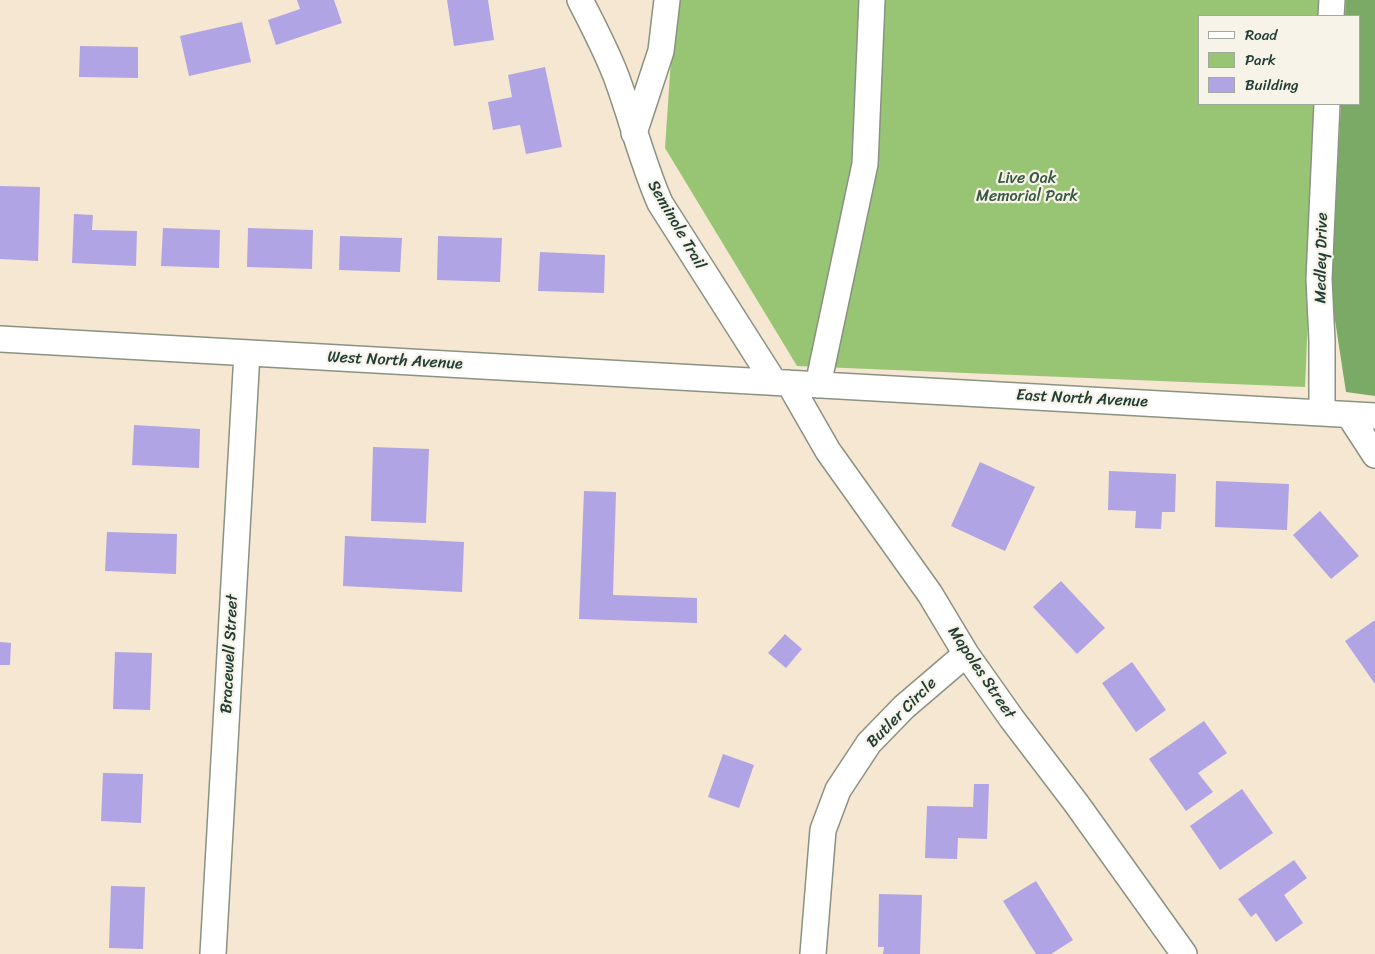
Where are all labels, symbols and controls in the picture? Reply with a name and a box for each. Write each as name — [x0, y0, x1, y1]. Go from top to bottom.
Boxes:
legend — [1198, 15, 1360, 105]
text: Road — [1245, 22, 1277, 48]
text: Park — [1245, 47, 1276, 73]
text: Building — [1245, 72, 1299, 98]
park label: Live Oak Memorial Park — [976, 169, 1078, 207]
street label: Seminole Trail — [643, 177, 709, 273]
street label: Medley Drive — [1312, 212, 1332, 304]
street label: West North Avenue — [327, 348, 463, 374]
street label: East North Avenue — [1016, 386, 1148, 412]
street label: Bracewell Street — [217, 594, 243, 714]
street label: Mapoles Street — [943, 623, 1019, 723]
street label: Butler Circle — [863, 674, 941, 752]

